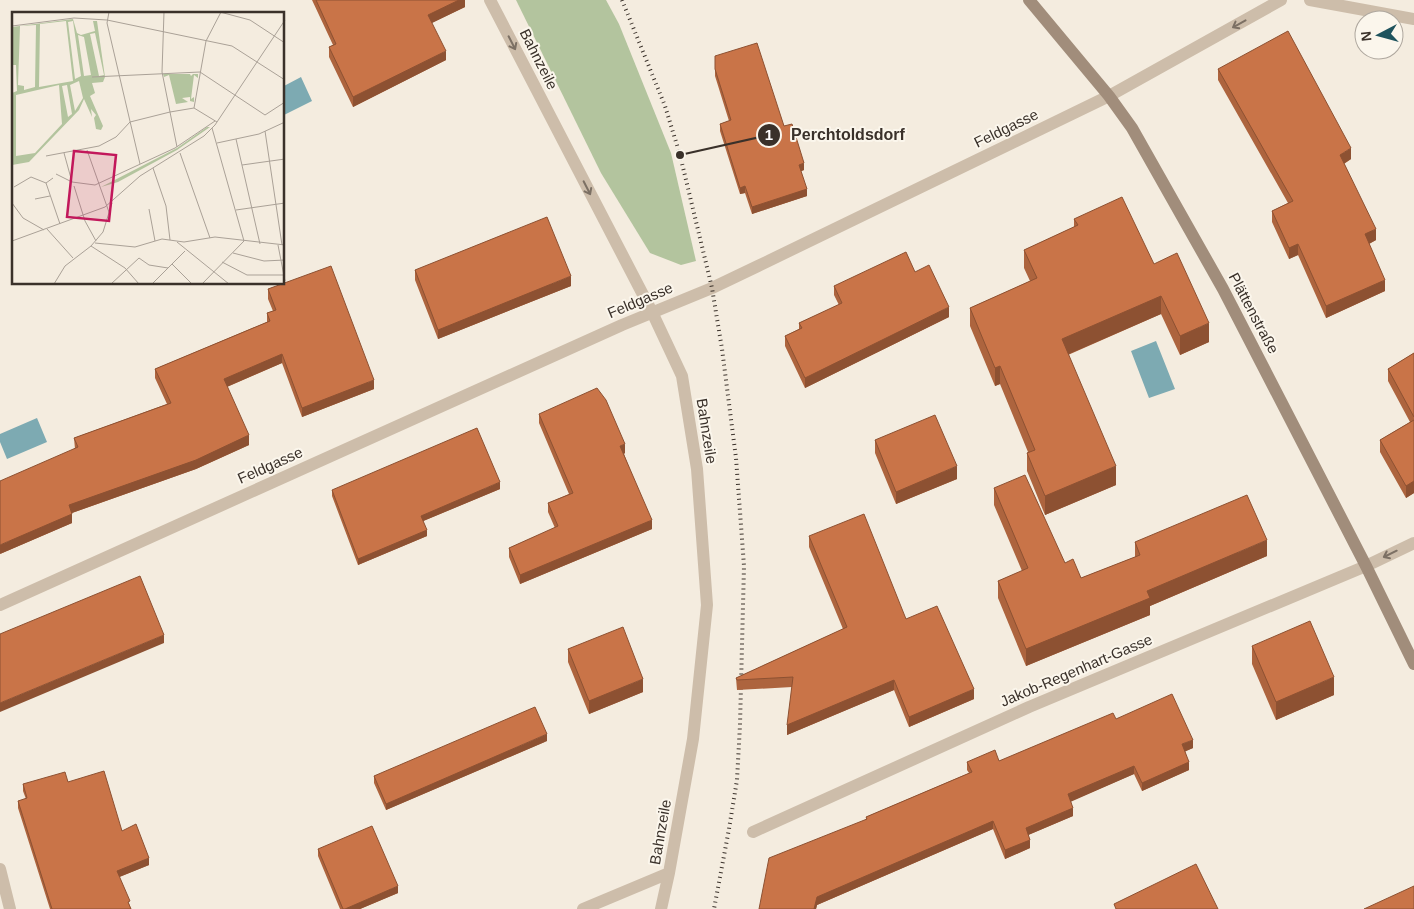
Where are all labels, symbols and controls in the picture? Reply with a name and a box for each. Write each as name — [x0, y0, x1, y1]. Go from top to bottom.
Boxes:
north arrow — [1354, 10, 1404, 60]
inset map — [12, 12, 285, 285]
one-way arrow — [1231, 19, 1246, 29]
street label: Bahnzeile — [516, 26, 562, 92]
text: N — [1358, 30, 1375, 42]
one-way arrow — [507, 36, 517, 51]
street label: Feldgasse — [971, 105, 1041, 151]
callout: Perchtoldsdorf — [757, 119, 915, 150]
text: 1 — [765, 126, 773, 143]
text: Perchtoldsdorf — [791, 126, 906, 143]
one-way arrow — [582, 180, 592, 195]
street label: Plättenstraße — [1226, 270, 1282, 356]
street label: Feldgasse — [605, 279, 675, 321]
street label: Bahnzeile — [693, 397, 721, 465]
street label: Feldgasse — [235, 443, 305, 487]
one-way arrow — [1383, 550, 1398, 560]
street label: Jakob-Regenhart-Gasse — [997, 630, 1155, 710]
street label: Bahnzeile — [646, 798, 674, 866]

